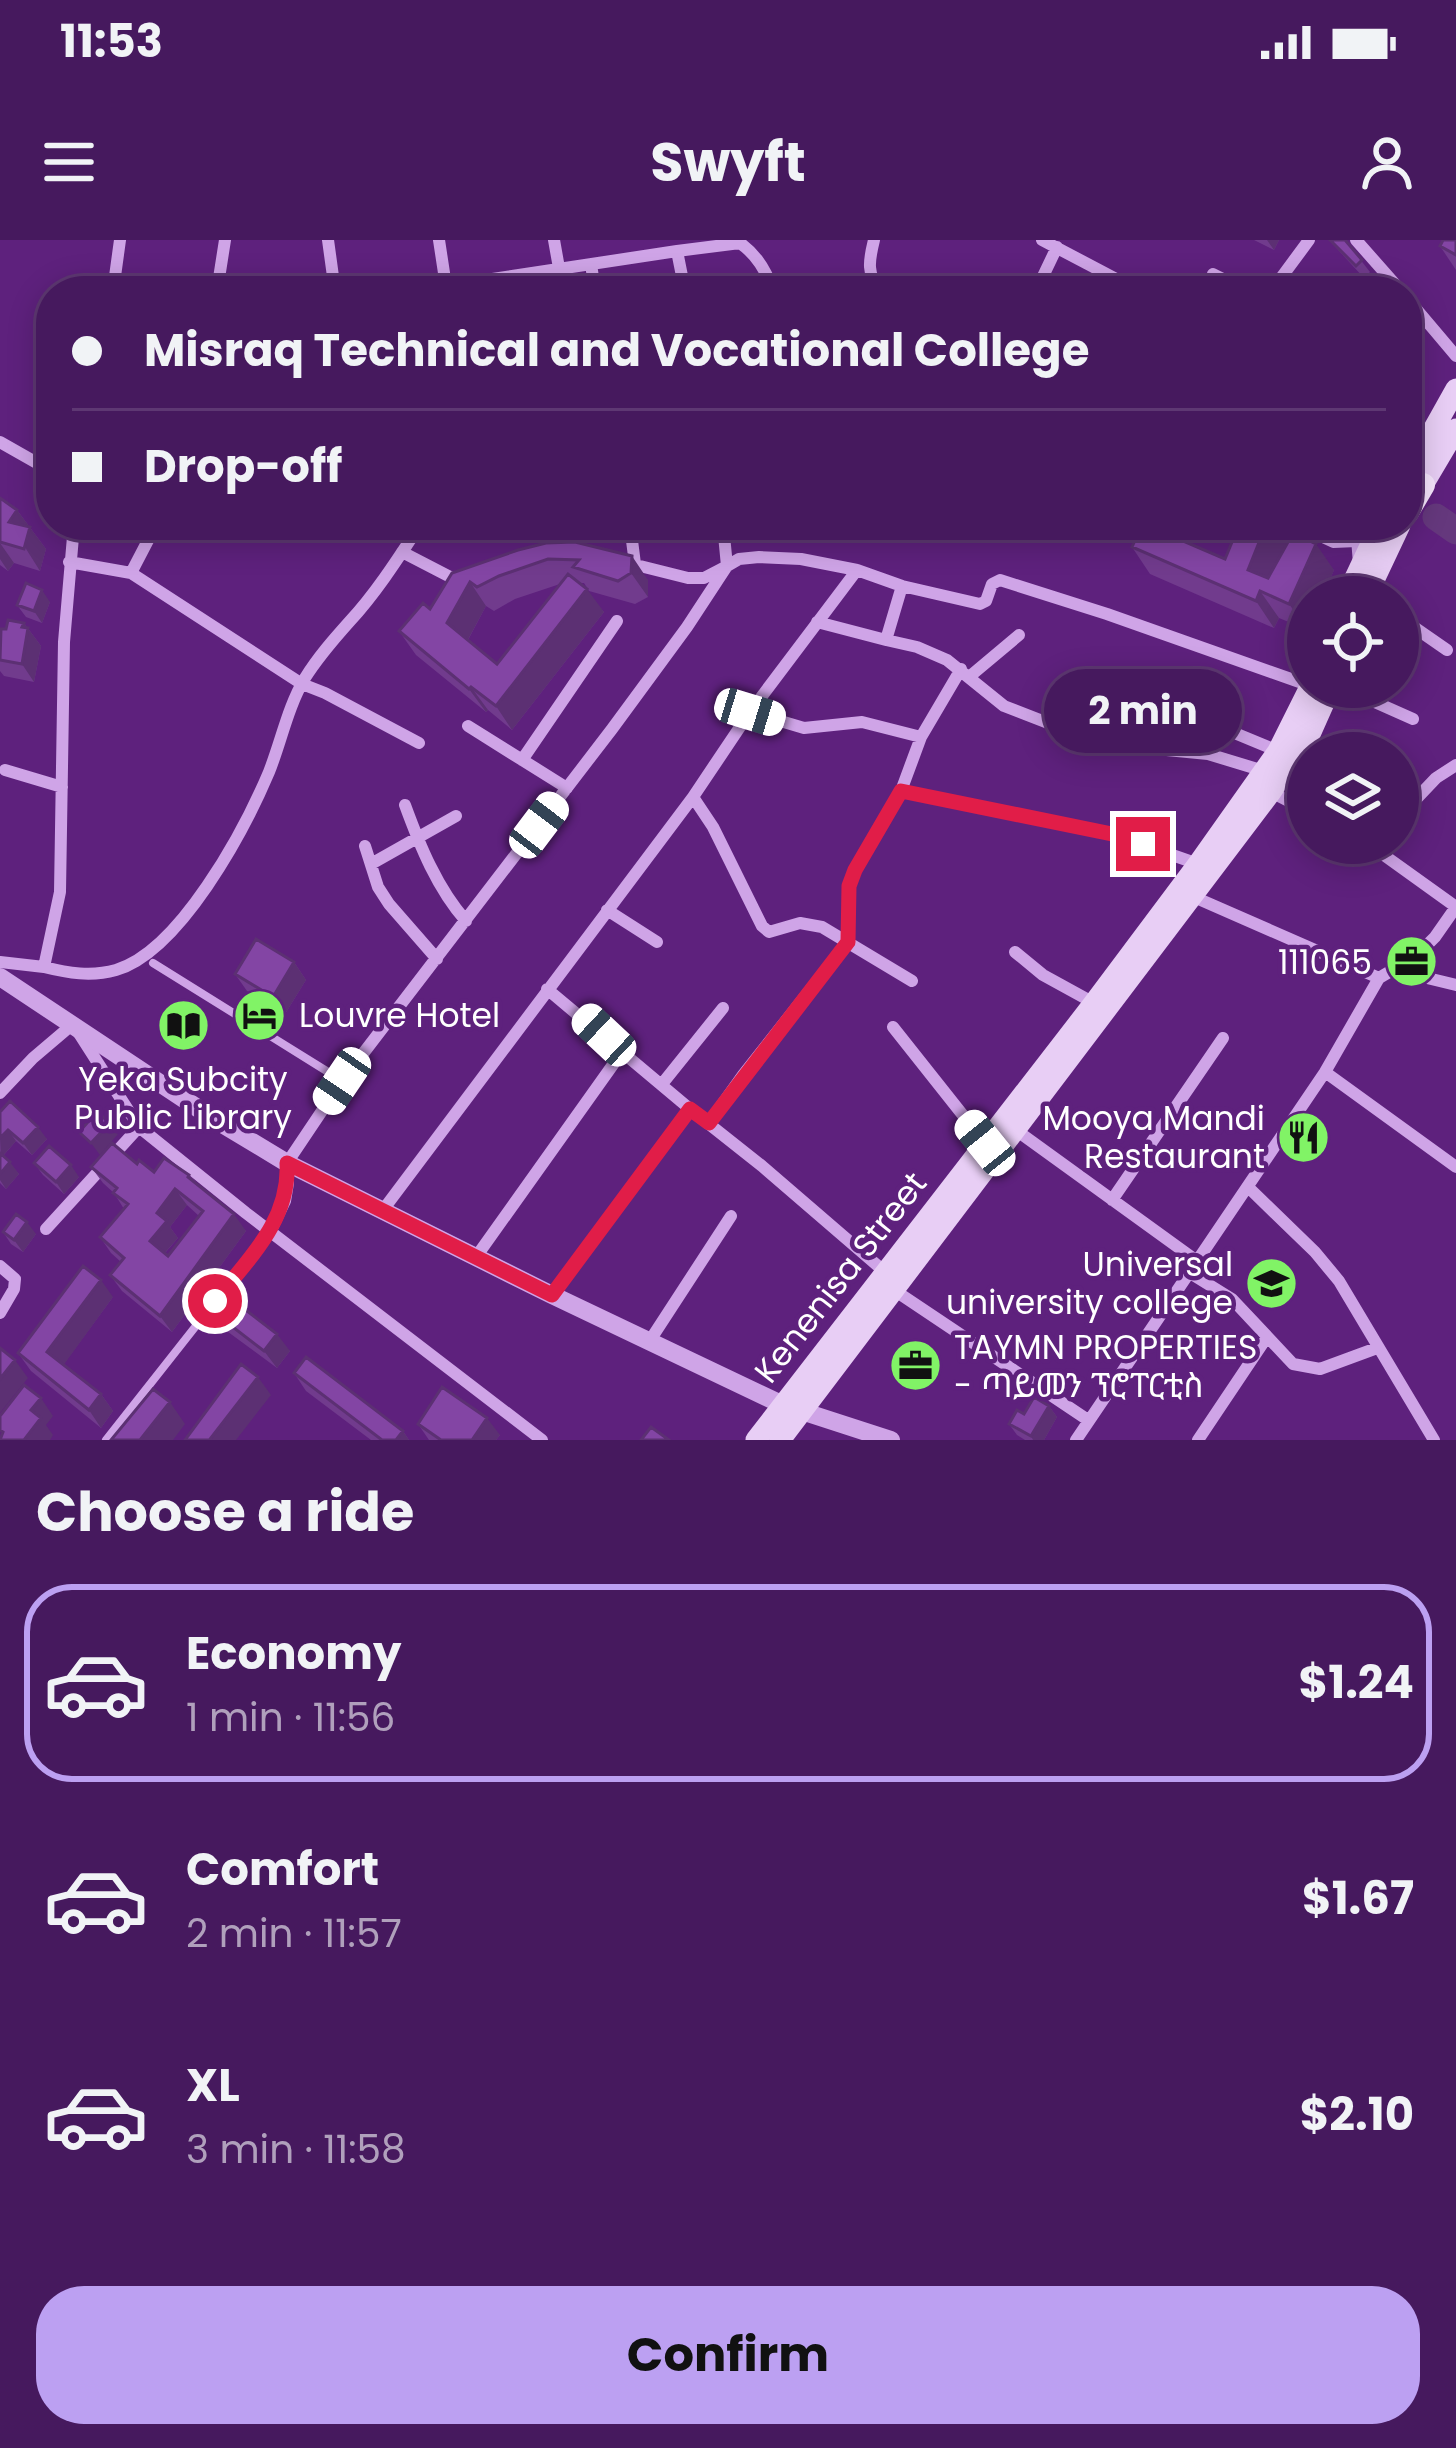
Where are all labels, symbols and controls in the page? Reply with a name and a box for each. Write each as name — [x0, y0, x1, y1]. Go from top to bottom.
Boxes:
text: 11:53 — [60, 10, 163, 73]
text: Swyft — [650, 124, 806, 200]
icon: menu — [36, 129, 102, 195]
icon: person — [1354, 129, 1420, 195]
text: Misraq Technical and Vocational College — [144, 319, 1089, 382]
text: Drop-off — [144, 435, 342, 498]
map controls — [1287, 576, 1419, 864]
button: locate — [1287, 576, 1419, 708]
callout: 2 min — [1044, 670, 1242, 754]
text: 2 min — [1088, 683, 1198, 738]
car — [710, 684, 790, 740]
button: layers — [1287, 732, 1419, 864]
car — [503, 785, 575, 865]
route end — [1116, 817, 1170, 871]
office icon: 111065 — [1383, 934, 1439, 990]
place label: 111065 — [1278, 939, 1372, 986]
hotel icon: Louvre Hotel — [232, 987, 288, 1043]
place label: Louvre Hotel — [299, 992, 500, 1039]
library icon: Yeka Subcity Public Library — [155, 997, 211, 1053]
car — [565, 997, 643, 1073]
car — [307, 1041, 377, 1121]
place label: Yeka Subcity Public Library — [74, 1056, 292, 1141]
place label: Mooya Mandi Restaurant — [1042, 1095, 1265, 1180]
car — [948, 1104, 1022, 1182]
restaurant icon: Mooya Mandi Restaurant — [1276, 1109, 1332, 1165]
street label: Kenenisa Street — [743, 1162, 938, 1393]
place label: Universal university college — [946, 1241, 1233, 1326]
school or university icon: Universal university college — [1244, 1255, 1300, 1311]
route start — [188, 1274, 242, 1328]
place label: TAYMN PROPERTIES - ጣይመን ፕሮፐርቲስ — [954, 1324, 1257, 1409]
office icon: TAYMN PROPERTIES - ጣይመን ፕሮፐርቲስ — [887, 1338, 943, 1394]
text: Choose a ride — [36, 1474, 414, 1550]
text: Economy — [186, 1622, 401, 1685]
icon: car — [42, 1629, 150, 1737]
text: $1.24 — [1299, 1651, 1414, 1714]
text: 1 min · 11:56 — [186, 1690, 395, 1745]
text: Comfort — [186, 1838, 379, 1901]
icon: car — [42, 1845, 150, 1953]
text: $1.67 — [1302, 1867, 1414, 1930]
text: 2 min · 11:57 — [186, 1906, 402, 1961]
text: XL — [186, 2054, 240, 2117]
icon: car — [42, 2061, 150, 2169]
text: $2.10 — [1300, 2083, 1414, 2146]
text: 3 min · 11:58 — [186, 2122, 406, 2177]
button: Confirm — [36, 2286, 1420, 2424]

